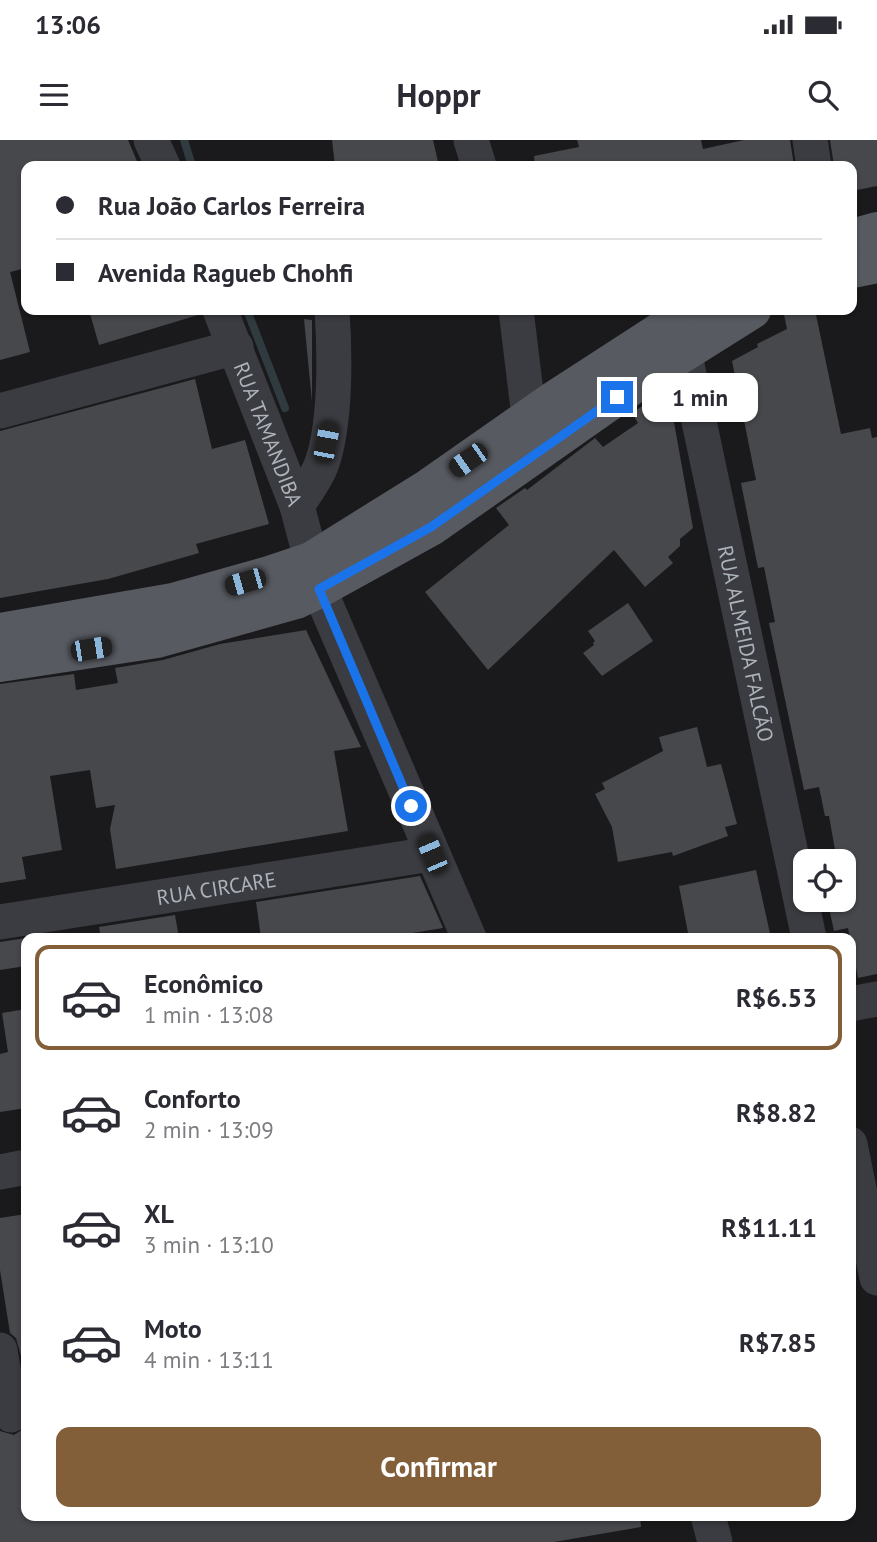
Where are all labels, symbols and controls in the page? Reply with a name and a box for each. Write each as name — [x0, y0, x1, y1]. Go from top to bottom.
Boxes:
text: 13:06 — [35, 8, 101, 41]
text: Hoppr — [397, 74, 480, 116]
icon: menu — [35, 76, 73, 114]
icon: search — [804, 76, 842, 114]
text: Rua João Carlos Ferreira — [98, 189, 365, 222]
text: Avenida Ragueb Chohfi — [98, 256, 353, 289]
street label: RUA TAMANDIBA — [228, 358, 309, 510]
callout: 1 min — [642, 372, 757, 422]
route end — [601, 381, 633, 413]
text: 1 min — [672, 383, 728, 412]
car — [312, 419, 341, 465]
car — [445, 439, 492, 481]
street label: RUA ALMEIDA FALCÃO — [712, 543, 780, 744]
car — [222, 566, 269, 598]
car — [69, 635, 114, 663]
route start — [395, 790, 427, 822]
car — [415, 831, 450, 877]
map controls — [793, 849, 856, 912]
button: locate — [793, 849, 856, 912]
street label: RUA CIRCARE — [155, 865, 278, 911]
icon: car — [60, 966, 123, 1029]
text: Econômico — [144, 967, 263, 1000]
text: R$6.53 — [736, 981, 817, 1014]
text: 1 min · 13:08 — [144, 1000, 274, 1029]
icon: car — [60, 1081, 123, 1144]
text: Conforto — [144, 1082, 241, 1115]
text: R$8.82 — [736, 1096, 817, 1129]
text: 2 min · 13:09 — [144, 1115, 274, 1144]
icon: car — [60, 1196, 123, 1259]
text: XL — [144, 1197, 174, 1230]
text: R$11.11 — [721, 1211, 817, 1244]
text: 3 min · 13:10 — [144, 1230, 274, 1259]
icon: car — [60, 1311, 123, 1374]
text: Moto — [144, 1312, 202, 1345]
text: R$7.85 — [739, 1326, 817, 1359]
text: 4 min · 13:11 — [144, 1345, 274, 1374]
button: Confirmar — [56, 1427, 821, 1507]

